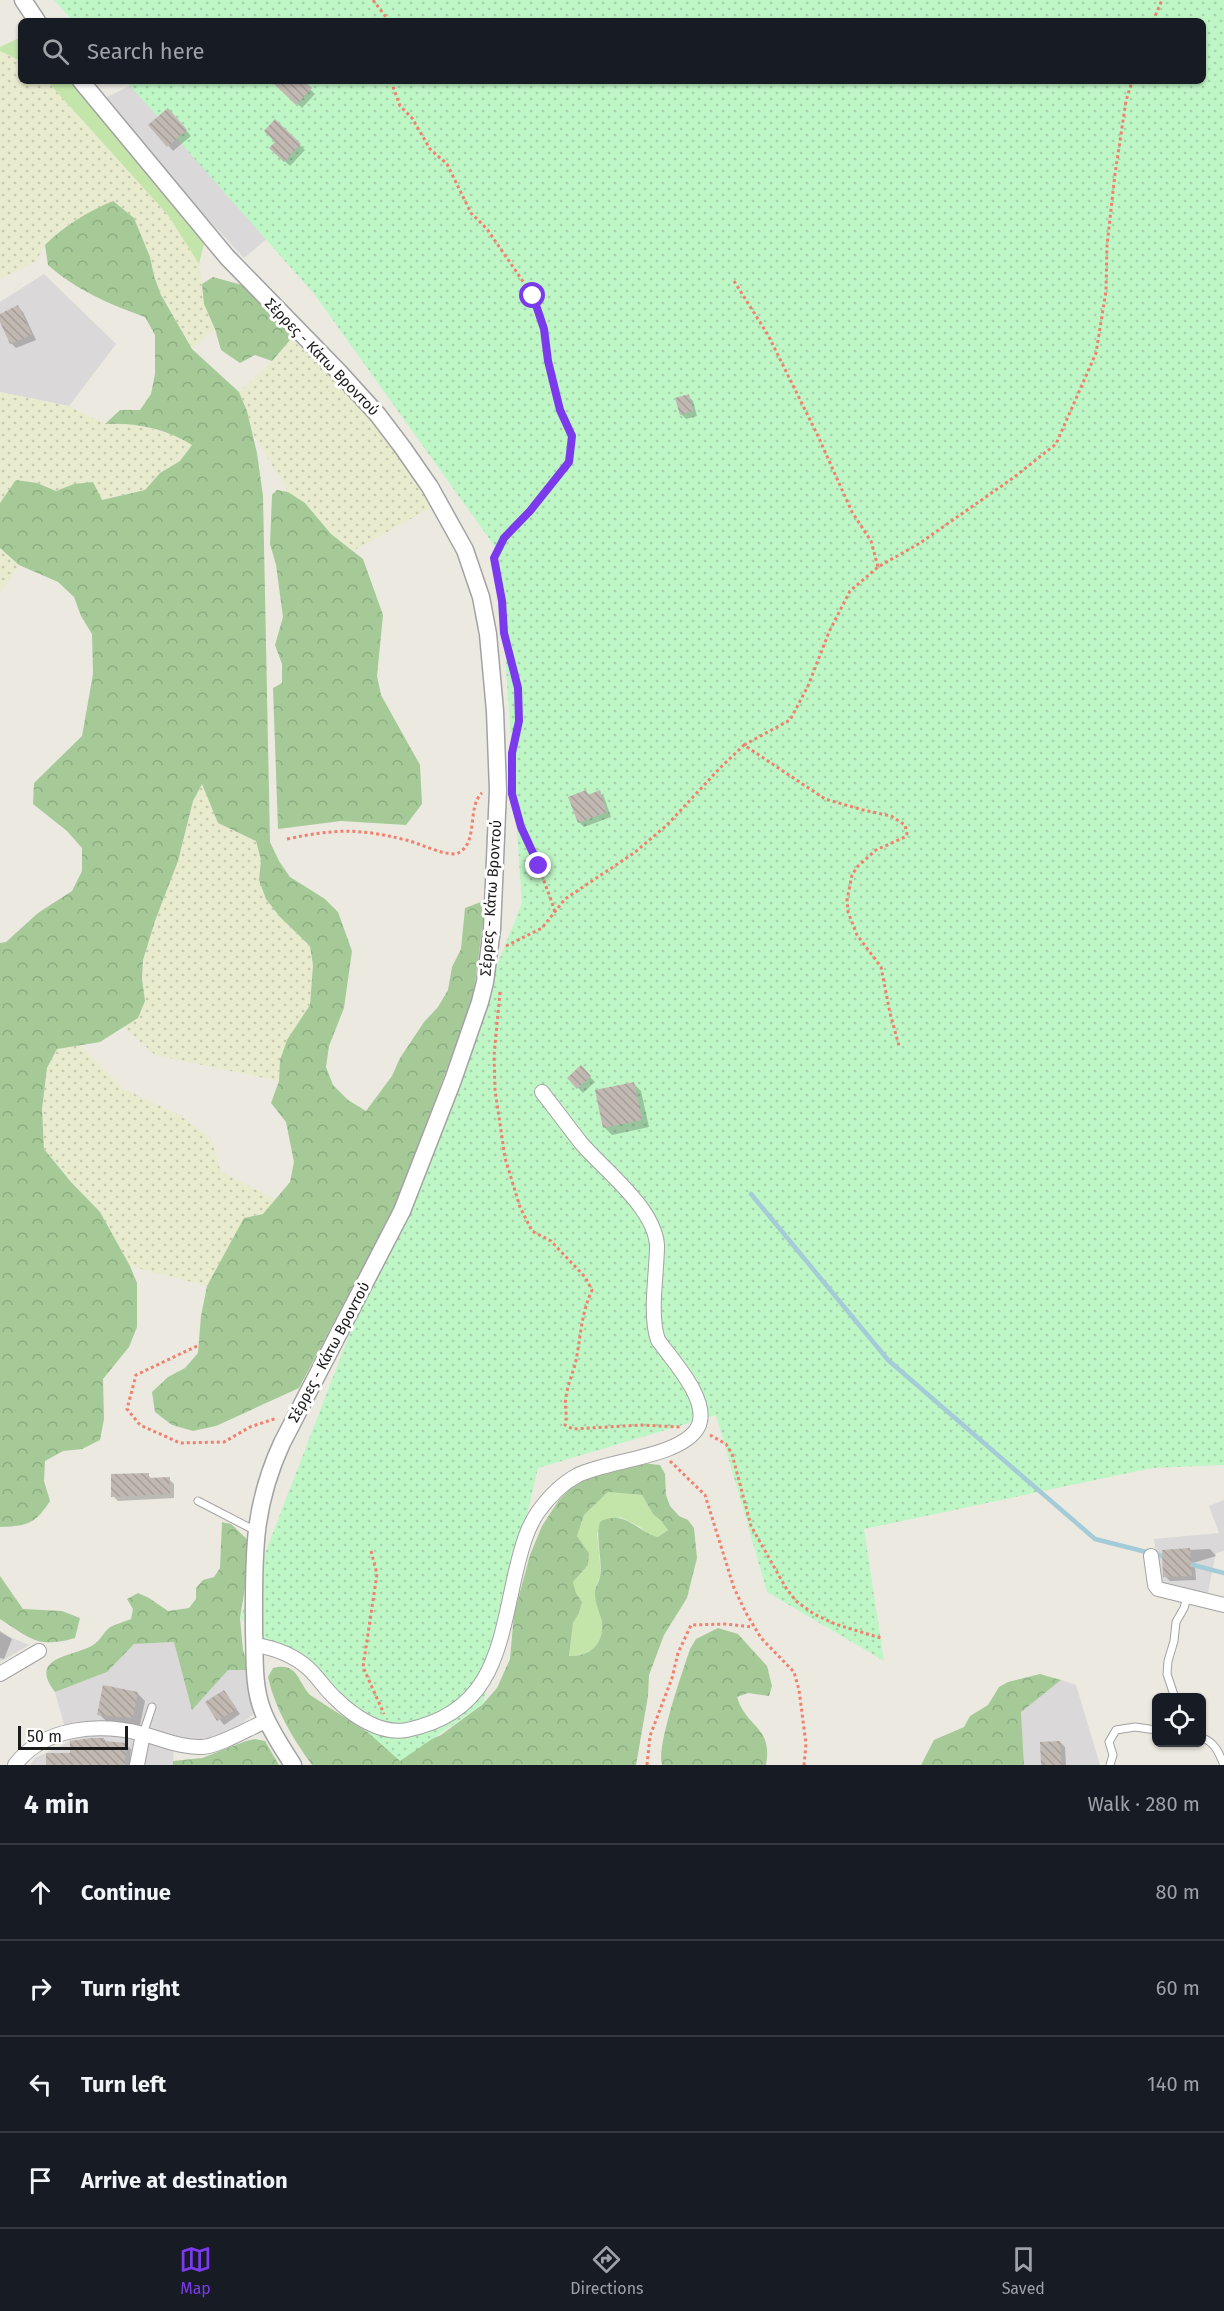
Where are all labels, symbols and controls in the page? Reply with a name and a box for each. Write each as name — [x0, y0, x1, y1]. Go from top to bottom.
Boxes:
search box — [18, 18, 1206, 84]
icon: search — [39, 35, 72, 68]
text: Search here — [87, 38, 205, 65]
route start — [519, 282, 545, 308]
street label: Σέρρες - Κάτω Βροντού — [261, 294, 383, 420]
street label: Σέρρες - Κάτω Βροντού — [477, 819, 505, 977]
route end — [525, 852, 551, 878]
street label: Σέρρες - Κάτω Βροντού — [284, 1279, 374, 1425]
map controls — [1152, 1693, 1206, 1747]
button: locate — [1152, 1693, 1206, 1747]
scale bar — [18, 1723, 128, 1750]
text: 50 m — [27, 1727, 62, 1746]
text: 4 min — [24, 1789, 89, 1820]
text: Walk · 280 m — [1087, 1792, 1200, 1816]
icon: ahead — [24, 1876, 57, 1909]
text: Continue — [81, 1879, 171, 1906]
text: 80 m — [1155, 1880, 1200, 1904]
icon: right — [24, 1972, 57, 2005]
text: Turn right — [81, 1975, 180, 2002]
text: 60 m — [1156, 1976, 1200, 2000]
icon: left — [24, 2068, 57, 2101]
text: Turn left — [81, 2071, 166, 2098]
text: 140 m — [1147, 2072, 1200, 2096]
icon: arrive — [24, 2164, 57, 2197]
text: Arrive at destination — [81, 2167, 288, 2194]
tab: Map — [179, 2243, 212, 2298]
tab: Directions — [570, 2243, 644, 2298]
tab: Saved — [1002, 2243, 1045, 2298]

